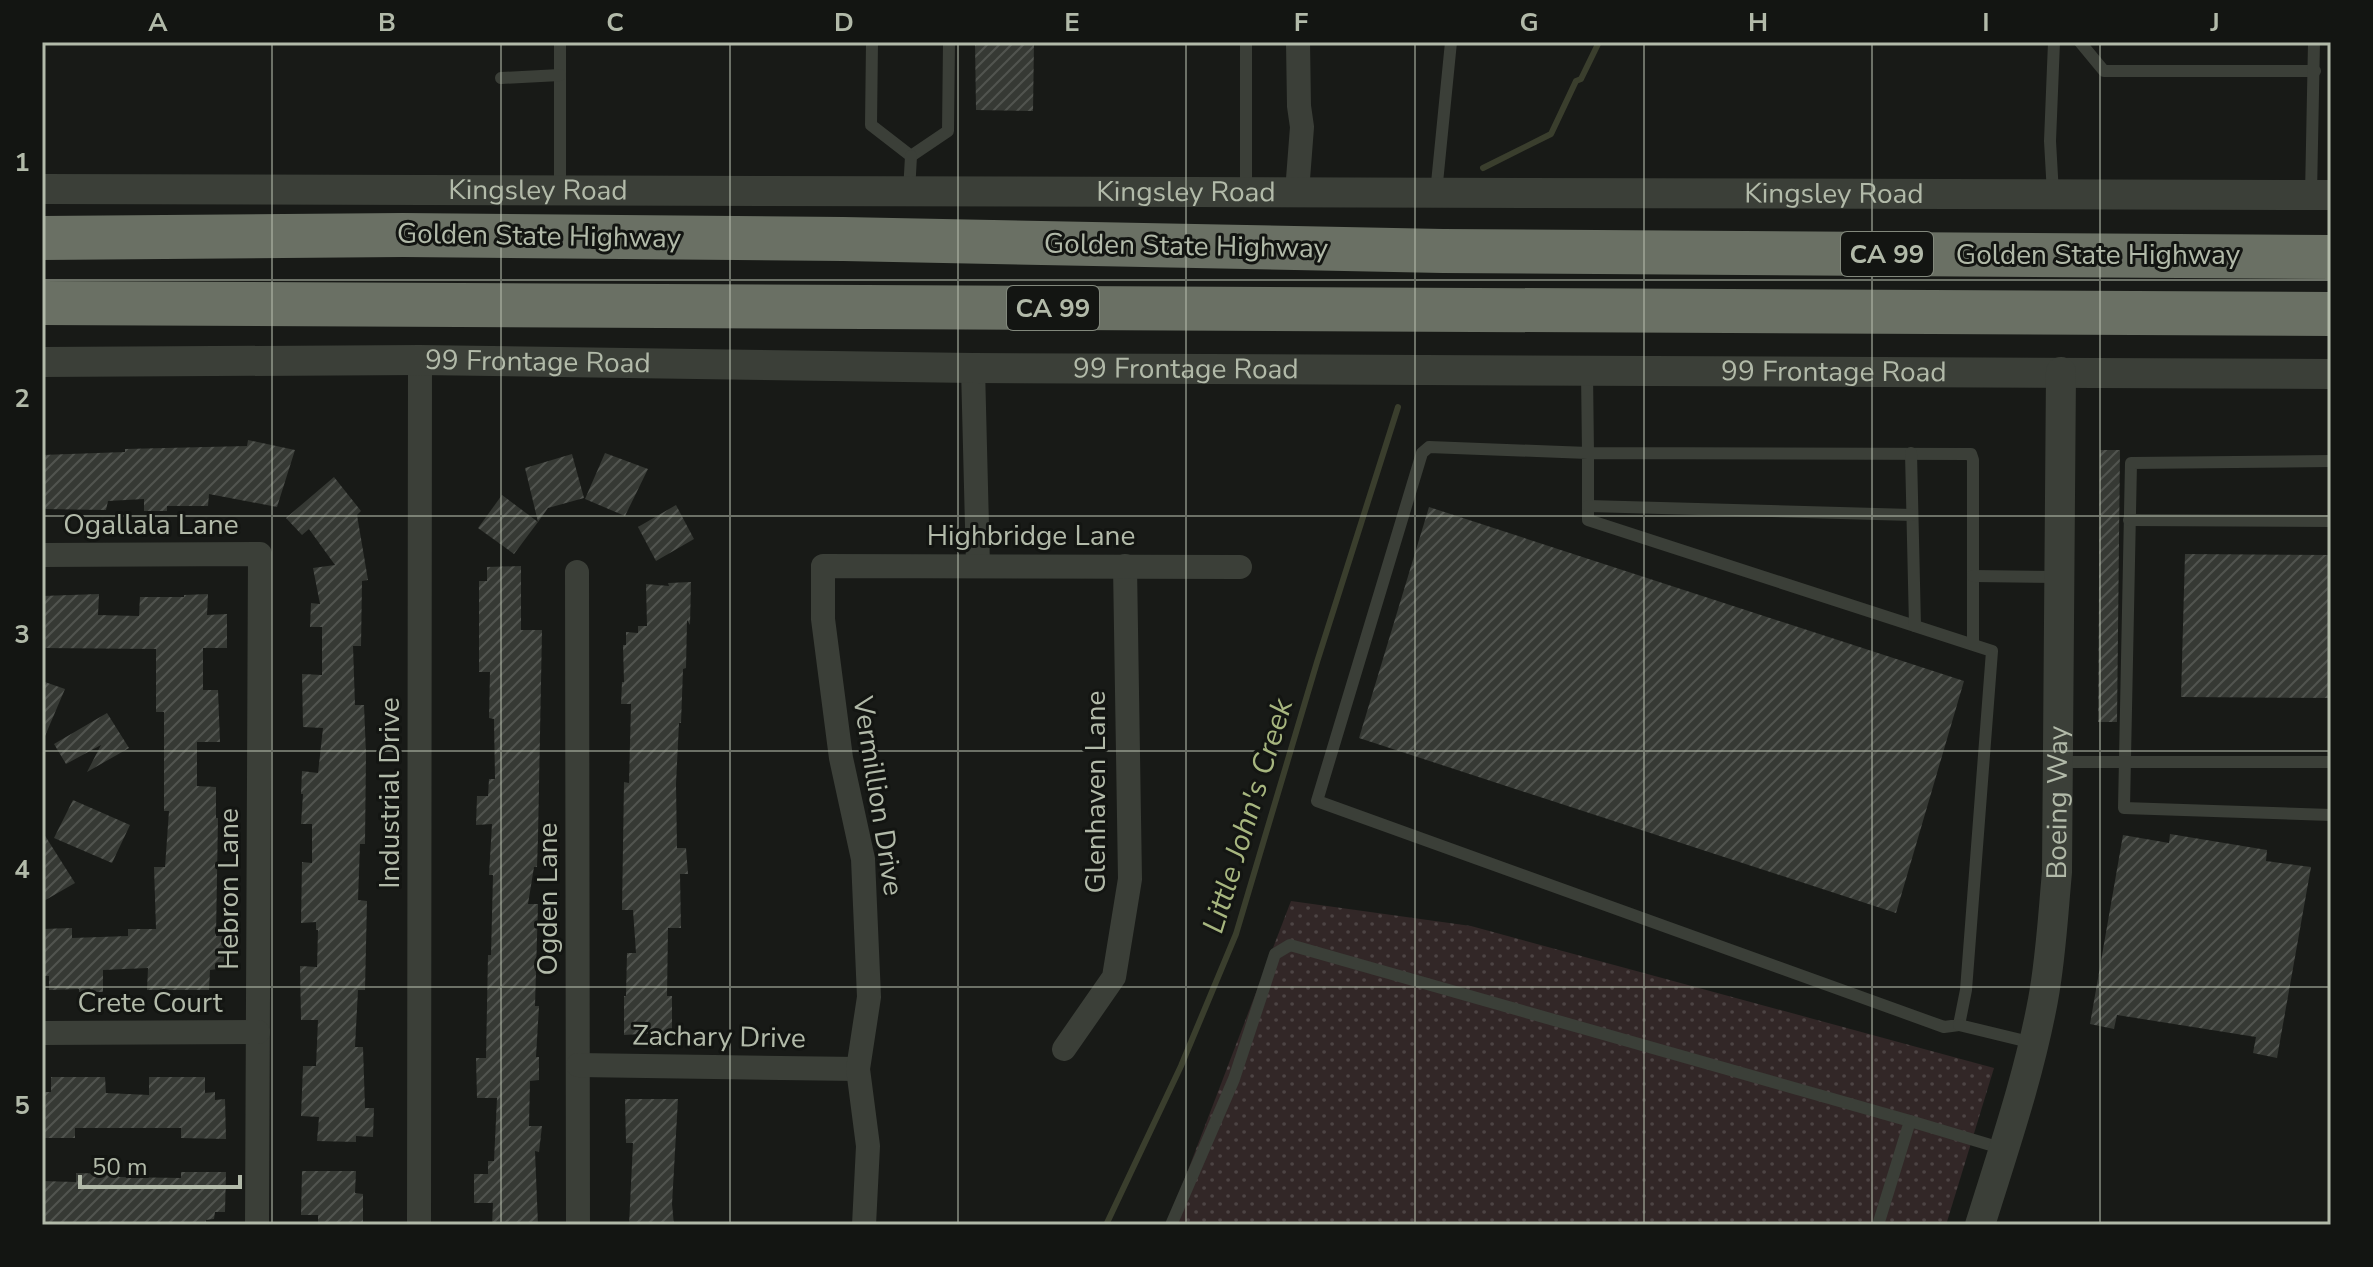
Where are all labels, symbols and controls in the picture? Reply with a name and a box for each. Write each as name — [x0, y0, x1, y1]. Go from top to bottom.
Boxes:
text: A — [148, 5, 168, 40]
text: B — [378, 5, 396, 40]
text: C — [606, 5, 624, 40]
text: D — [834, 5, 854, 40]
text: E — [1064, 5, 1080, 40]
text: F — [1294, 5, 1308, 40]
text: G — [1519, 5, 1539, 40]
text: H — [1748, 5, 1768, 40]
text: I — [1982, 5, 1990, 40]
text: J — [2209, 5, 2220, 40]
text: 1 — [14, 145, 30, 180]
street label: Kingsley Road — [448, 171, 628, 210]
street label: Kingsley Road — [1096, 173, 1276, 211]
street label: Kingsley Road — [1744, 174, 1924, 213]
street label: Golden State Highway — [397, 215, 682, 257]
street label: Golden State Highway — [1044, 225, 1329, 267]
road number: CA 99 — [1841, 232, 1933, 276]
street label: Golden State Highway — [1956, 236, 2241, 274]
road number: CA 99 — [1007, 286, 1099, 330]
street label: 99 Frontage Road — [425, 341, 651, 382]
street label: 99 Frontage Road — [1073, 349, 1299, 388]
street label: 99 Frontage Road — [1721, 352, 1947, 391]
text: 2 — [14, 381, 30, 416]
street label: Ogallala Lane — [63, 506, 239, 544]
street label: Highbridge Lane — [927, 517, 1135, 555]
text: 3 — [14, 617, 30, 652]
street label: Glenhaven Lane — [1077, 691, 1115, 893]
street label: Vermillion Drive — [843, 693, 913, 898]
water label: Little John's Creek — [1193, 693, 1303, 938]
street label: Industrial Drive — [371, 697, 409, 889]
street label: Boeing Way — [2038, 725, 2077, 880]
street label: Hebron Lane — [210, 808, 248, 970]
street label: Ogden Lane — [529, 822, 567, 976]
text: 4 — [14, 852, 30, 887]
street label: Crete Court — [77, 984, 223, 1022]
street label: Zachary Drive — [632, 1016, 806, 1058]
text: 5 — [14, 1088, 30, 1123]
scale bar — [80, 1139, 240, 1189]
text: 50 m — [92, 1151, 148, 1183]

